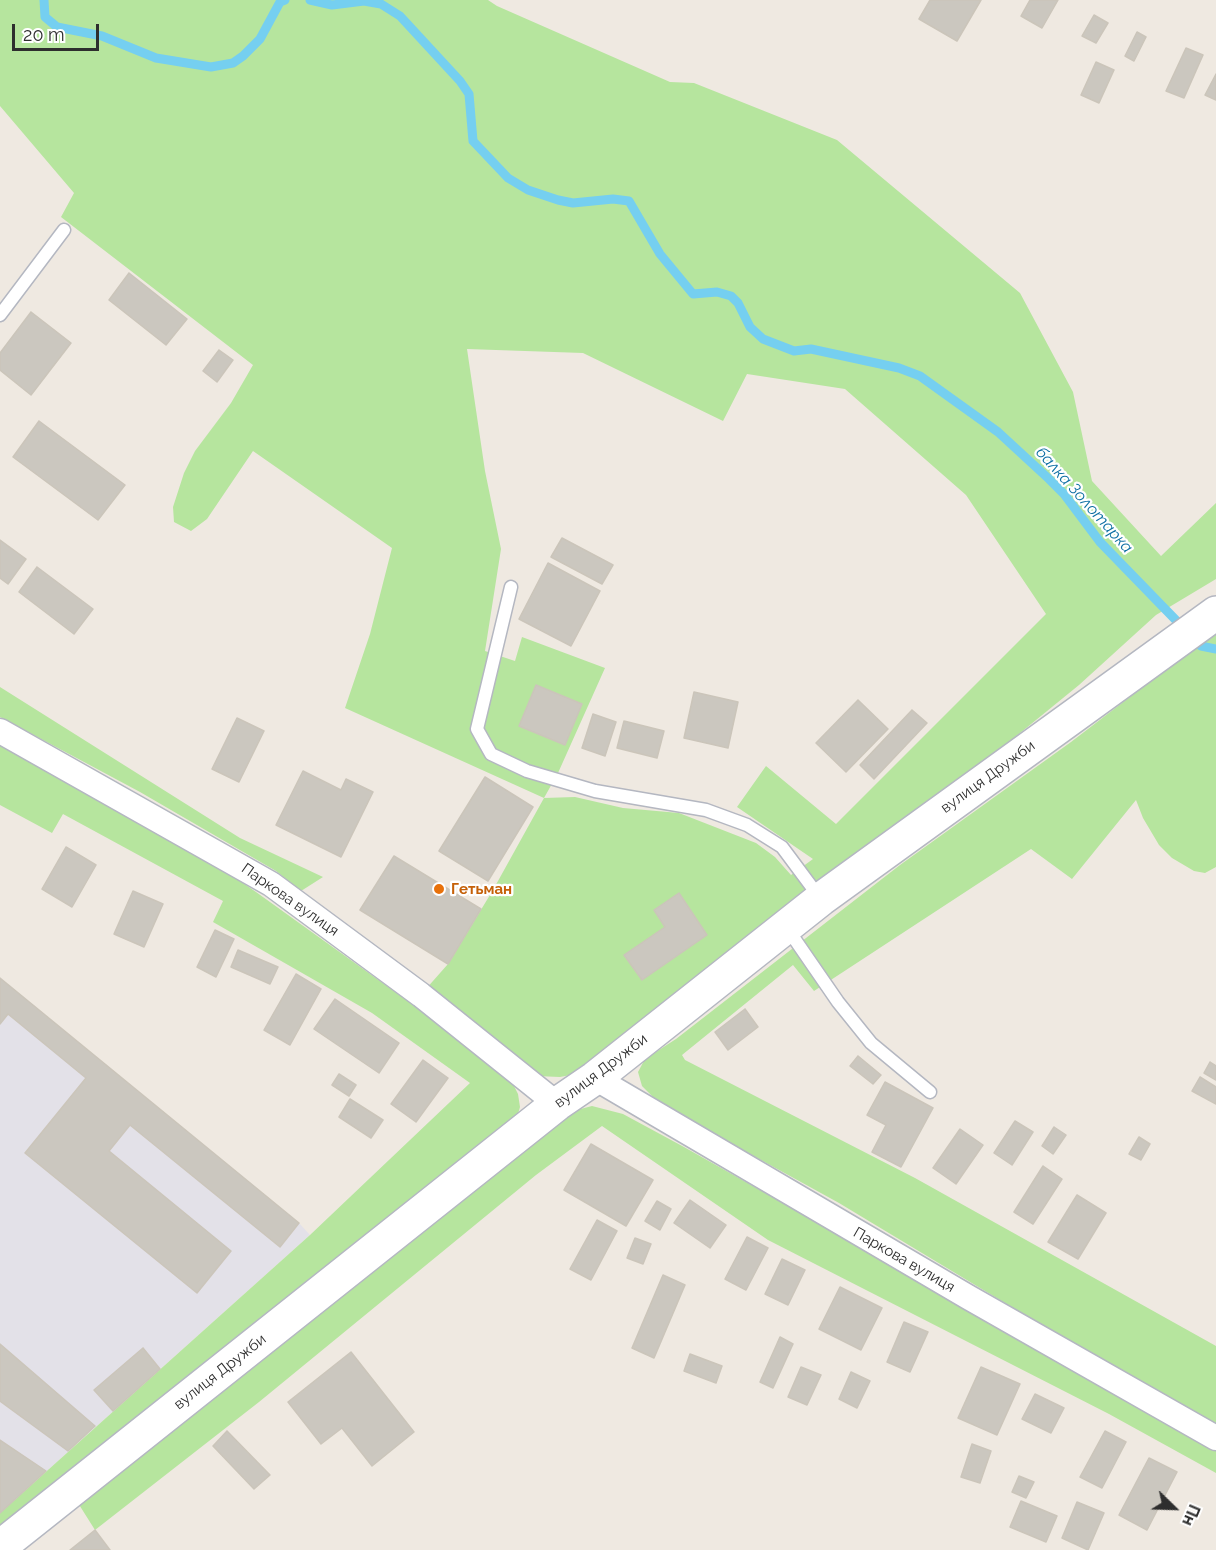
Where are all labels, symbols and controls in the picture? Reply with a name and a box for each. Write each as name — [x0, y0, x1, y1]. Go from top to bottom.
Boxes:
scale bar — [15, 12, 102, 50]
text: 20 m — [23, 24, 65, 45]
water label: балка Золотарка — [1031, 443, 1137, 557]
street label: вулиця Дружби — [937, 737, 1039, 817]
street label: Паркова вулиця — [238, 860, 342, 940]
place label: Гетьман — [451, 880, 512, 898]
marker: Гетьман — [432, 882, 446, 896]
street label: вулиця Дружби — [551, 1030, 651, 1112]
street label: Паркова вулиця — [850, 1224, 958, 1296]
street label: вулиця Дружби — [170, 1330, 270, 1414]
north arrow — [1144, 1478, 1204, 1538]
text: Пн — [1178, 1502, 1204, 1529]

